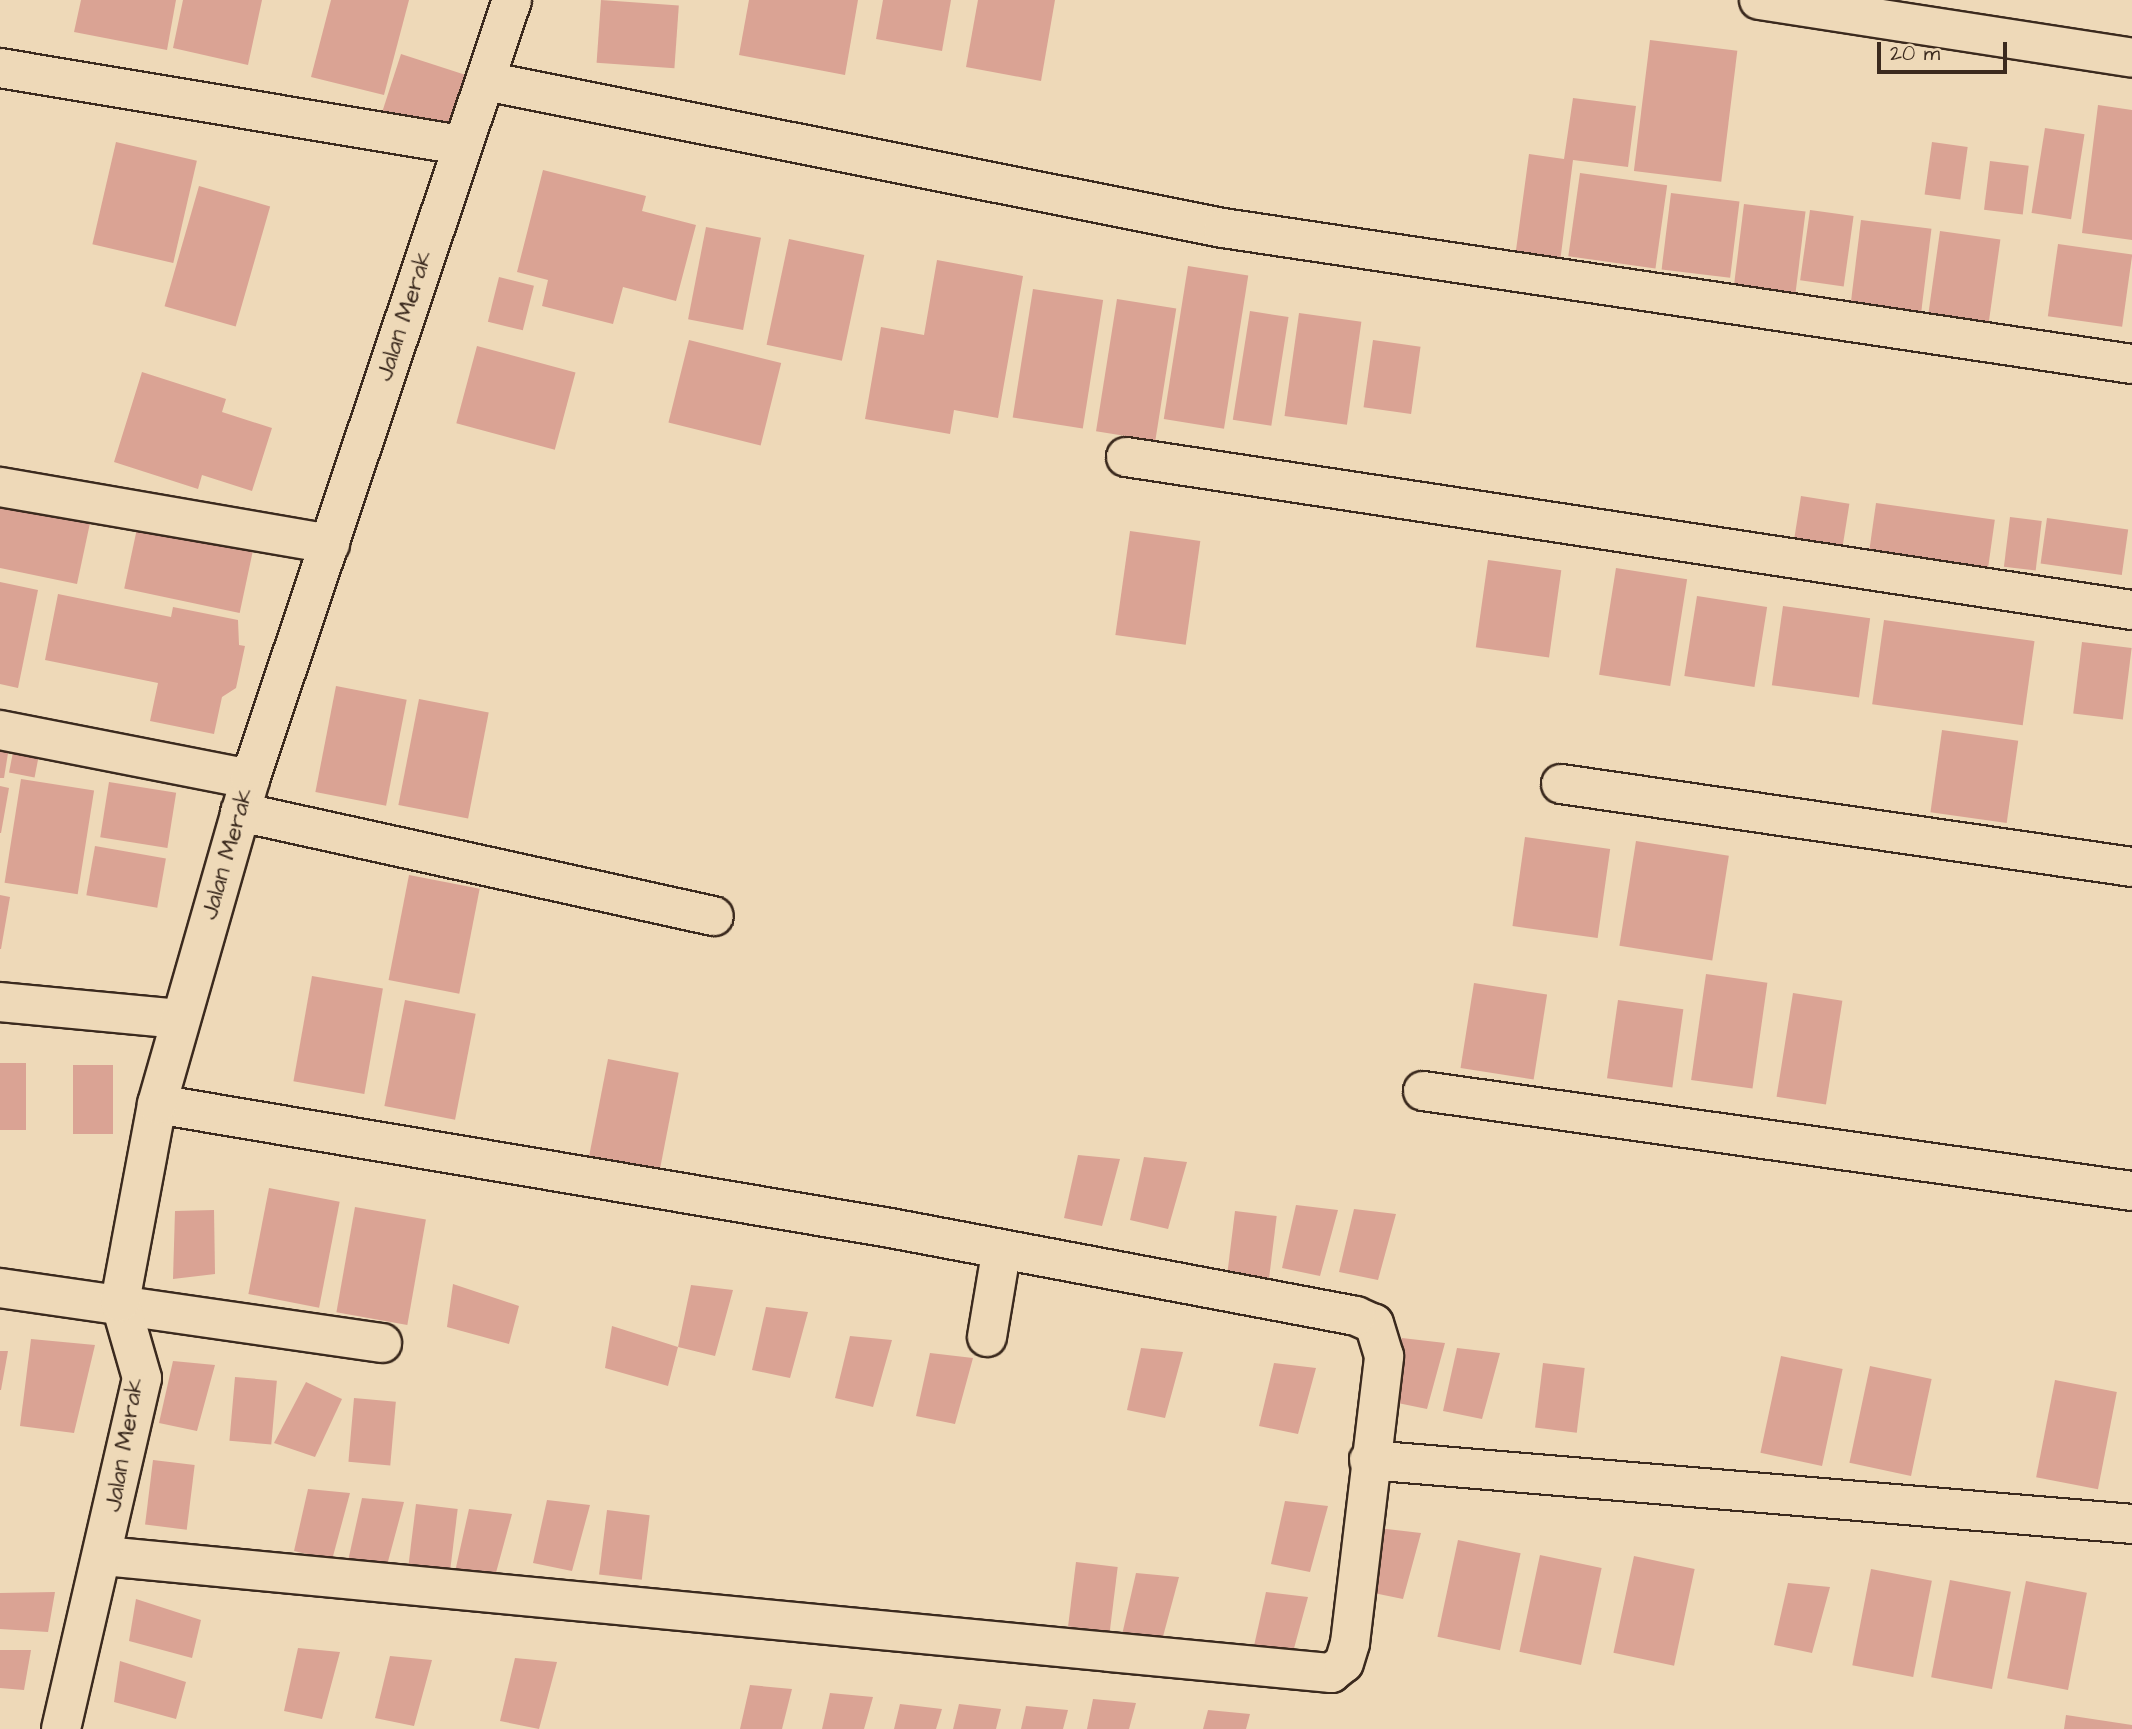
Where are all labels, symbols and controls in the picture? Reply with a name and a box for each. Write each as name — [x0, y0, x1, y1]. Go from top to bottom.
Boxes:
scale bar — [1880, 28, 2010, 72]
text: 20 m — [1890, 39, 1940, 68]
street label: Jalan Merak — [370, 247, 440, 385]
street label: Jalan Merak — [195, 785, 261, 923]
street label: Jalan Merak — [99, 1376, 151, 1514]

